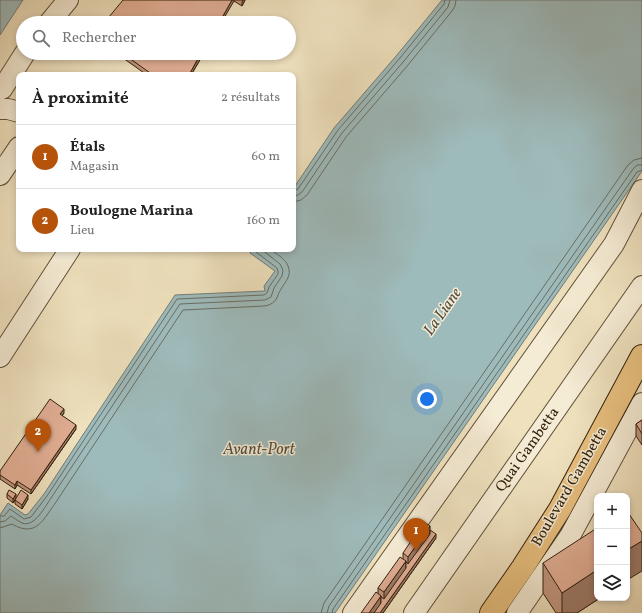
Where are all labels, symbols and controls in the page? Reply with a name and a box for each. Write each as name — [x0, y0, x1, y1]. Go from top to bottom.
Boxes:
search box — [16, 16, 296, 60]
icon: search — [30, 27, 52, 49]
text: Rechercher — [62, 28, 136, 49]
text: À proximité — [32, 87, 129, 110]
text: 2 résultats — [221, 89, 280, 107]
text: Étals — [70, 137, 105, 158]
text: 1 — [42, 148, 48, 166]
text: 60 m — [252, 148, 280, 166]
text: Magasin — [70, 158, 119, 176]
text: Boulogne Marina — [70, 201, 193, 222]
text: 2 — [42, 212, 48, 230]
text: 160 m — [246, 212, 280, 230]
text: Lieu — [70, 222, 95, 240]
water label: La Liane — [419, 284, 467, 340]
your location — [417, 389, 437, 409]
street label: Quai Gambetta — [491, 403, 565, 497]
pin: 2 — [25, 419, 51, 452]
street label: Boulevard Gambetta — [527, 423, 613, 551]
water label: Avant-Port — [222, 439, 296, 461]
map controls — [594, 493, 630, 601]
button: + — [594, 493, 630, 529]
pin: 1 — [403, 518, 429, 551]
button: − — [594, 529, 630, 565]
button: layers — [594, 565, 630, 601]

